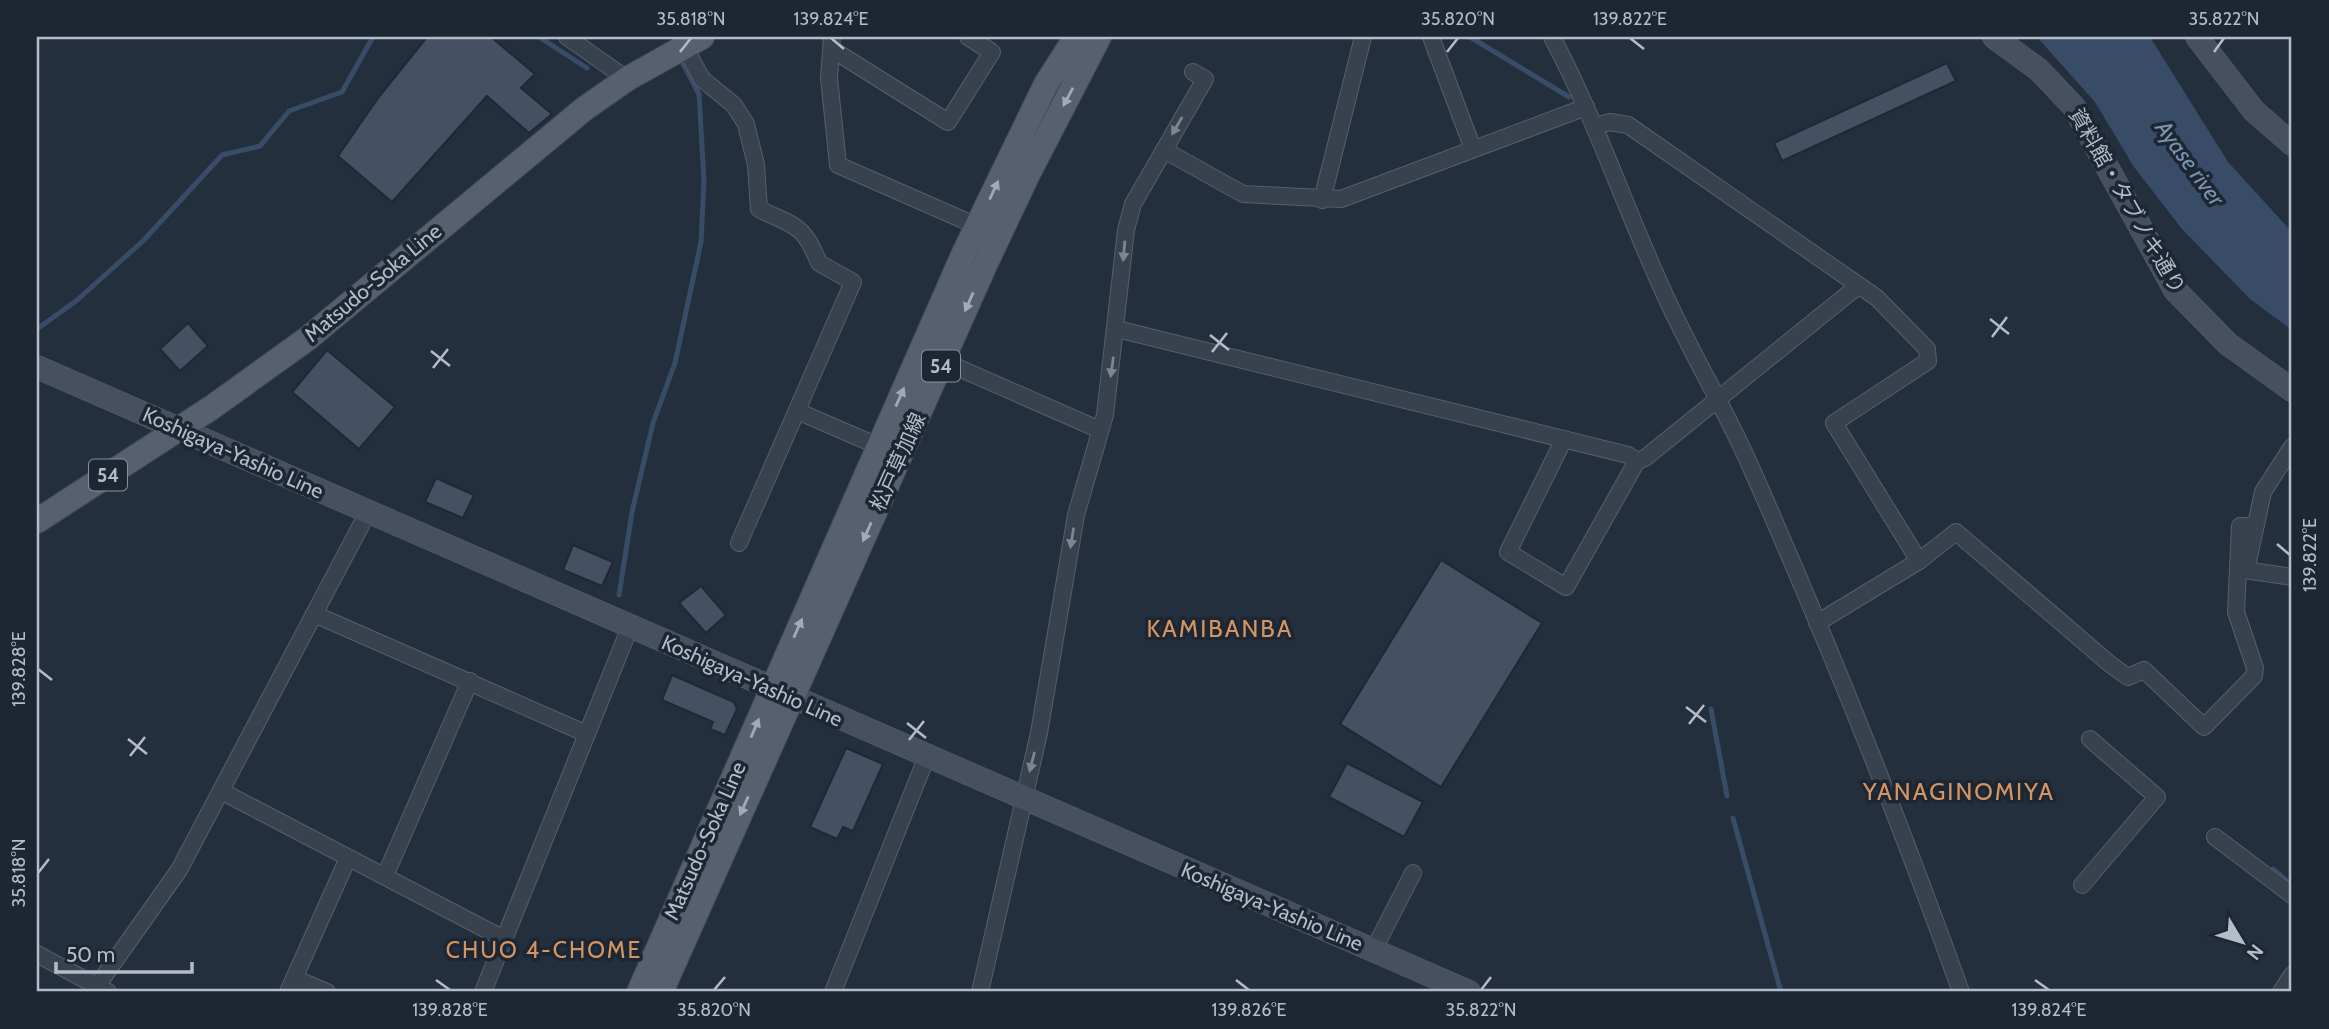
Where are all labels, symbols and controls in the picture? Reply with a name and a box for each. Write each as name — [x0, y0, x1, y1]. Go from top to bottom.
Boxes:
text: 35.818°N — [657, 8, 725, 30]
text: 139.824°E — [794, 8, 868, 30]
text: 35.820°N — [1421, 8, 1495, 30]
text: 139.822°E — [1593, 8, 1667, 30]
text: 35.822°N — [2189, 8, 2259, 30]
one-way arrow — [1062, 87, 1073, 107]
street label: 資料館・タブノキ通り — [2064, 104, 2191, 298]
water label: Ayase river — [2149, 114, 2231, 212]
one-way arrow — [1171, 117, 1183, 136]
one-way arrow — [988, 180, 1000, 200]
street label: Matsudo-Soka Line — [299, 218, 446, 347]
one-way arrow — [1119, 240, 1130, 262]
one-way arrow — [963, 292, 975, 312]
road number: 54 — [922, 350, 960, 382]
one-way arrow — [1106, 356, 1117, 378]
one-way arrow — [894, 387, 906, 407]
street label: Koshigaya-Yashio Line — [139, 401, 328, 504]
street label: 松戸草加線 — [865, 409, 930, 515]
road number: 54 — [89, 460, 127, 490]
text: 139.822°E — [2299, 518, 2321, 592]
one-way arrow — [861, 522, 873, 542]
one-way arrow — [1066, 527, 1077, 549]
district label: KAMIBANBA — [1147, 614, 1293, 643]
one-way arrow — [792, 618, 804, 638]
street label: Koshigaya-Yashio Line — [658, 629, 847, 732]
text: 139.828°E — [8, 631, 30, 707]
one-way arrow — [749, 717, 760, 738]
one-way arrow — [1026, 751, 1037, 773]
street label: Matsudo-Soka Line — [658, 757, 751, 924]
district label: YANAGINOMIYA — [1862, 777, 2055, 806]
one-way arrow — [738, 796, 750, 816]
text: 35.818°N — [8, 839, 30, 907]
street label: Koshigaya-Yashio Line — [1178, 857, 1367, 956]
north arrow — [2206, 906, 2276, 976]
scale bar — [56, 931, 192, 975]
district label: CHUO 4-CHOME — [446, 936, 642, 964]
text: N — [2242, 940, 2268, 965]
text: 50 m — [66, 942, 115, 967]
text: 139.828°E — [412, 999, 488, 1021]
text: 35.820°N — [677, 999, 751, 1021]
text: 139.826°E — [1212, 999, 1286, 1021]
text: 35.822°N — [1446, 999, 1516, 1021]
text: 139.824°E — [2012, 999, 2086, 1021]

